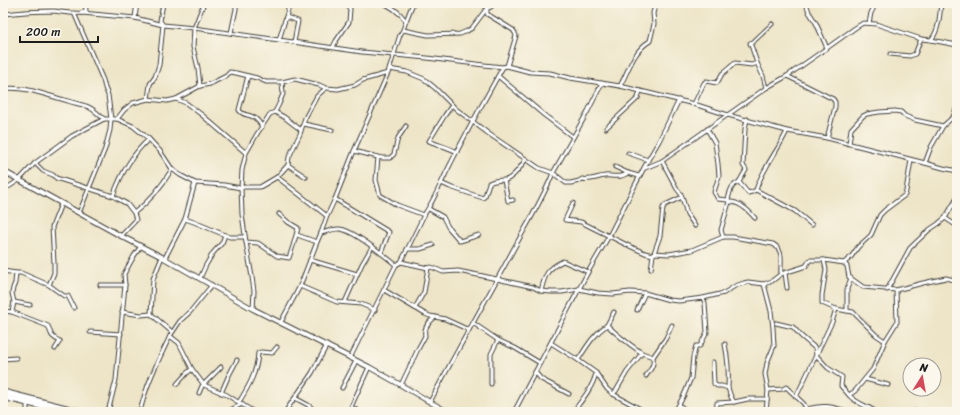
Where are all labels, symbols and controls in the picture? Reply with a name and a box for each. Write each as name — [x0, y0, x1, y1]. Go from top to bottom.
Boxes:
scale bar — [20, 18, 98, 44]
text: 200 m — [26, 21, 60, 43]
north arrow — [902, 357, 942, 397]
text: N — [917, 357, 930, 378]

